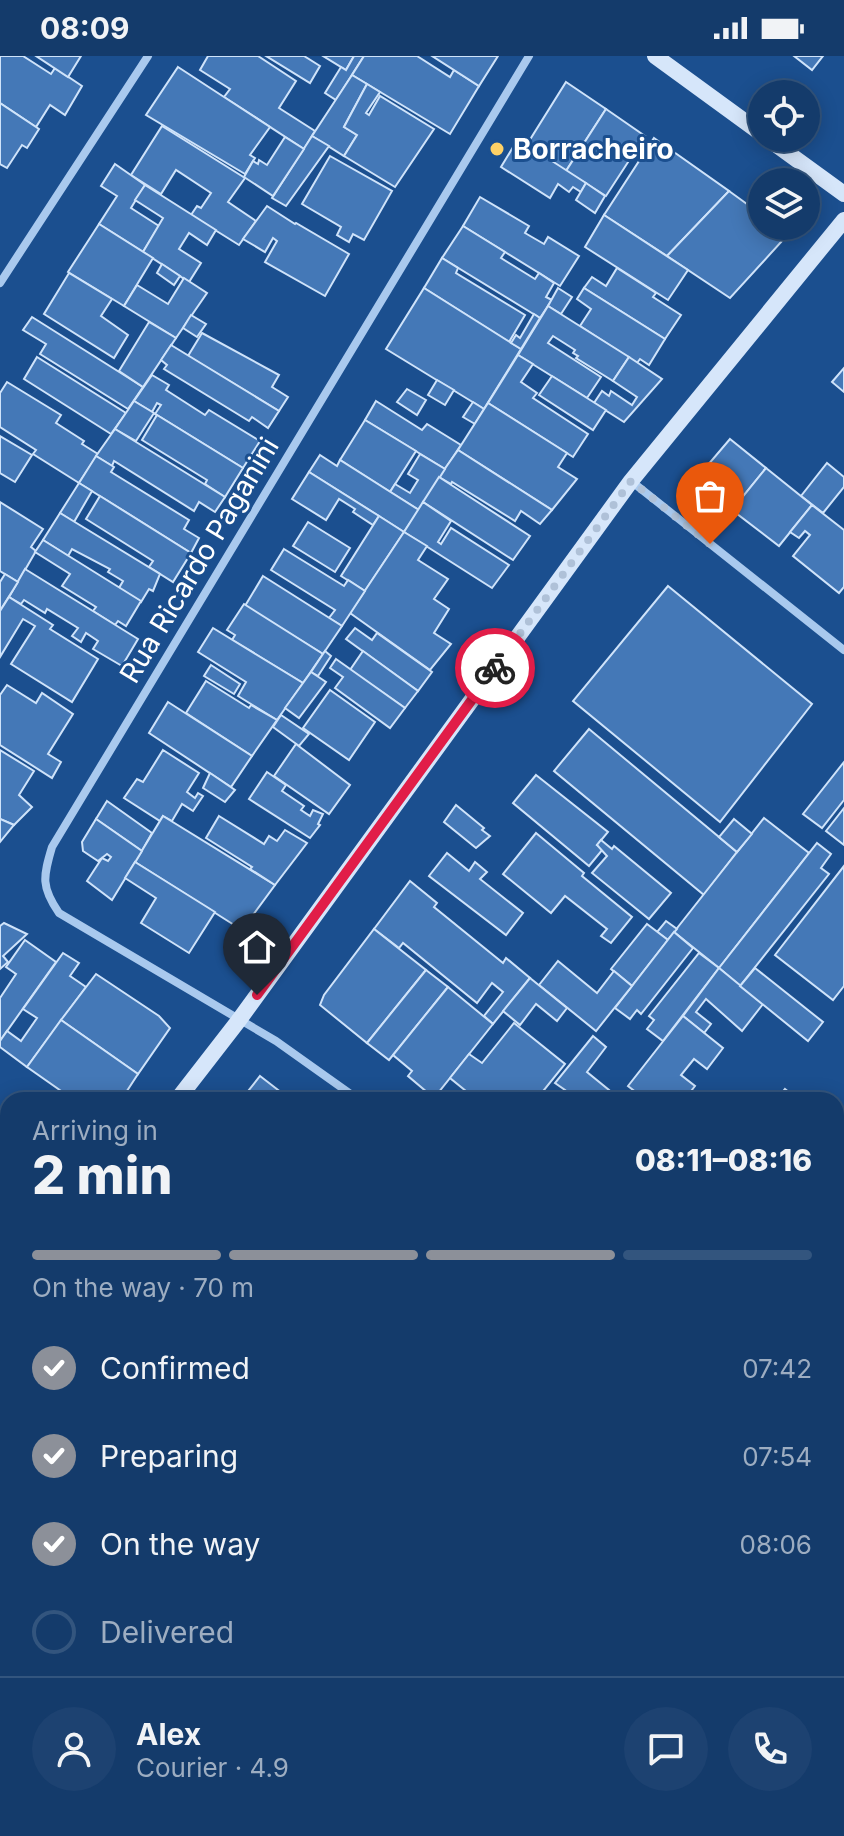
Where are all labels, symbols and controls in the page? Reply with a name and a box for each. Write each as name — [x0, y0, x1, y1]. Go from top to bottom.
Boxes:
text: 08:09 — [40, 10, 130, 46]
map controls — [748, 80, 820, 240]
button: locate — [748, 80, 820, 152]
place label: Borracheiro — [513, 132, 674, 166]
marker: Borracheiro — [488, 140, 506, 158]
button: layers — [748, 168, 820, 240]
street label: Rua Ricardo Paganini — [112, 431, 286, 689]
pin — [676, 462, 744, 544]
icon: bag — [688, 474, 732, 518]
courier — [455, 628, 535, 708]
icon: bike — [473, 646, 517, 690]
pin — [223, 913, 291, 995]
icon: home — [235, 925, 279, 969]
text: Arriving in — [32, 1115, 158, 1146]
text: 08:11–08:16 — [635, 1142, 812, 1178]
text: 2 min — [32, 1144, 173, 1207]
text: On the way · 70 m — [32, 1272, 254, 1303]
icon: check — [32, 1346, 76, 1390]
text: Confirmed — [100, 1350, 250, 1386]
text: 07:42 — [742, 1353, 812, 1384]
icon: check — [32, 1434, 76, 1478]
text: Preparing — [100, 1438, 238, 1474]
text: 07:54 — [742, 1441, 812, 1472]
icon: check — [32, 1522, 76, 1566]
text: On the way — [100, 1526, 260, 1562]
text: 08:06 — [739, 1529, 812, 1560]
text: Delivered — [100, 1614, 234, 1650]
button: person — [32, 1707, 116, 1791]
button: chat — [624, 1707, 708, 1791]
button: phone — [728, 1707, 812, 1791]
text: Alex — [136, 1716, 201, 1752]
text: Courier · 4.9 — [136, 1752, 289, 1783]

